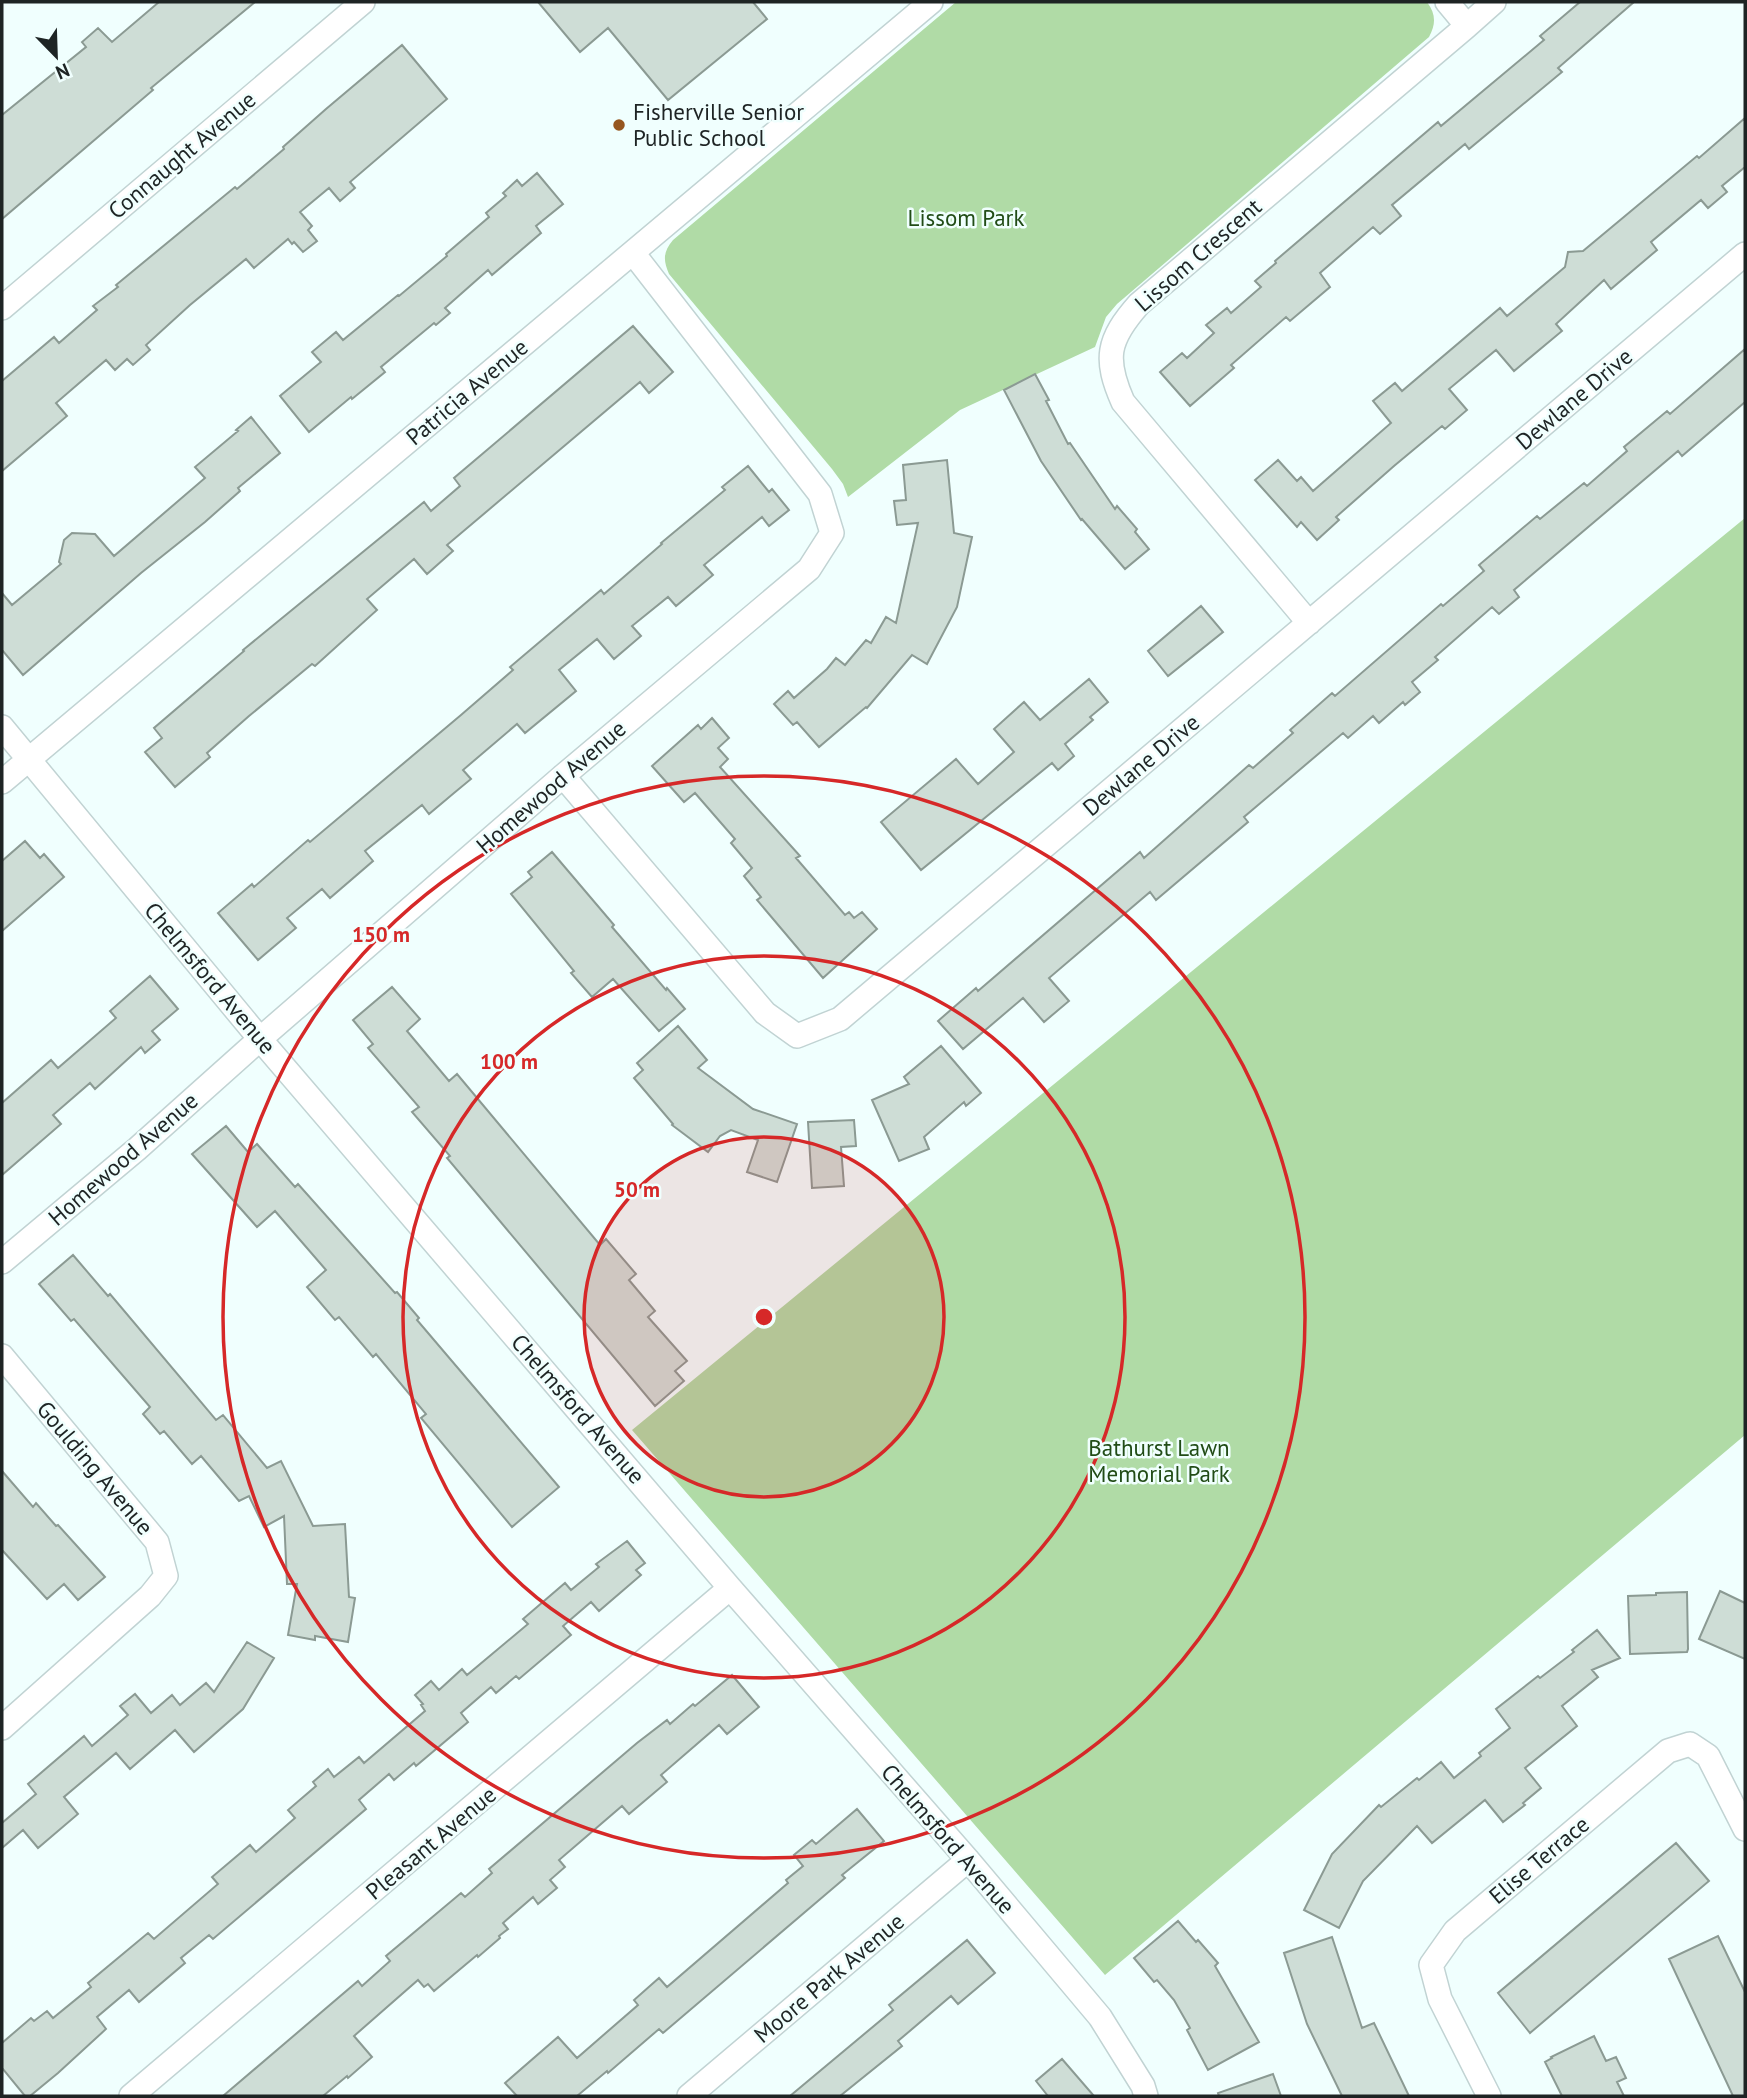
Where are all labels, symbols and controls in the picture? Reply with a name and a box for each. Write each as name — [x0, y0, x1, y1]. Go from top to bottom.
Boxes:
north arrow — [21, 21, 91, 91]
text: N — [52, 58, 73, 85]
street label: Connaught Avenue — [102, 85, 261, 225]
place label: Fisherville Senior Public School — [633, 97, 804, 152]
marker: Fisherville Senior Public School — [611, 117, 627, 133]
street label: Lissom Crescent — [1128, 192, 1267, 318]
park label: Lissom Park — [908, 203, 1024, 232]
street label: Patricia Avenue — [400, 332, 534, 451]
street label: Dewlane Drive — [1509, 341, 1638, 456]
street label: Dewlane Drive — [1076, 707, 1205, 822]
street label: Homewood Avenue — [470, 714, 631, 860]
street label: Chelmsford Avenue — [138, 896, 282, 1060]
text: 150 m — [352, 921, 410, 948]
text: 100 m — [480, 1048, 538, 1075]
street label: Homewood Avenue — [42, 1086, 203, 1232]
text: 50 m — [614, 1176, 660, 1203]
centre of rings — [752, 1305, 776, 1329]
street label: Chelmsford Avenue — [505, 1328, 651, 1490]
street label: Goulding Avenue — [31, 1395, 160, 1541]
park label: Bathurst Lawn Memorial Park — [1088, 1433, 1230, 1488]
street label: Chelmsford Avenue — [875, 1758, 1021, 1920]
street label: Pleasant Avenue — [360, 1780, 502, 1906]
street label: Elise Terrace — [1483, 1809, 1595, 1910]
street label: Moore Park Avenue — [748, 1906, 910, 2049]

